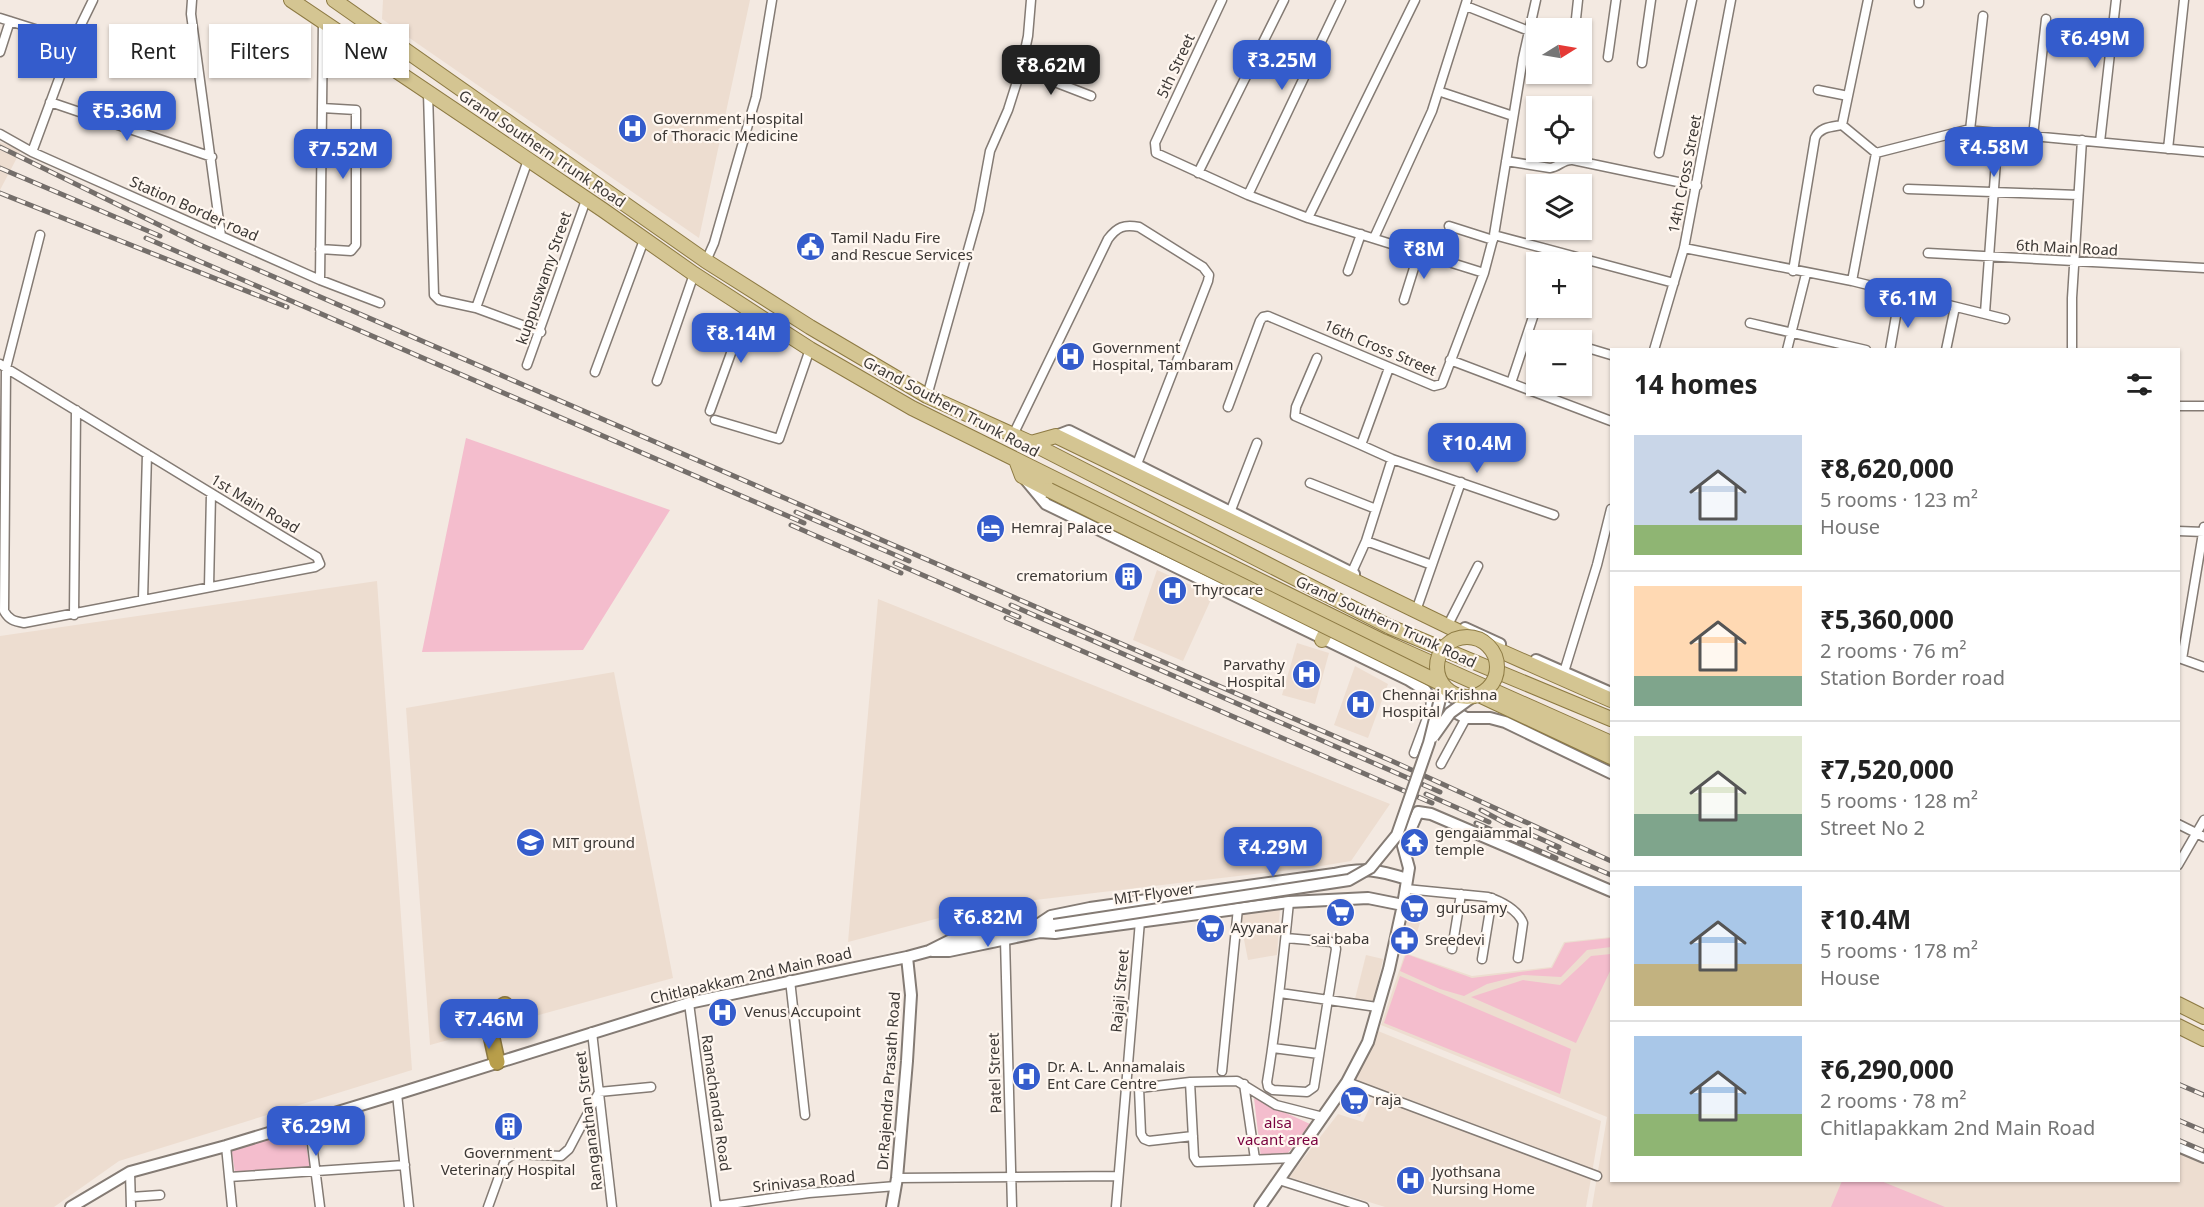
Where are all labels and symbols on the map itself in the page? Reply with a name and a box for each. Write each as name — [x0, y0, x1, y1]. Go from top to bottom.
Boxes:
north arrow — [1526, 18, 1592, 84]
pin: ₹6.49M — [2046, 18, 2144, 69]
street label: 5th Street — [1151, 30, 1199, 101]
pin: ₹3.25M — [1233, 40, 1331, 91]
pin: ₹8.62M — [1002, 45, 1100, 96]
street label: Grand Southern Trunk Road — [455, 85, 630, 212]
pin: ₹5.36M — [78, 91, 176, 142]
place label: Government Hospital of Thoracic Medicine — [653, 108, 803, 145]
hospital icon: Government Hospital of Thoracic Medicine — [616, 112, 648, 144]
street label: 14th Cross Street — [1663, 112, 1705, 235]
pin: ₹4.58M — [1945, 127, 2043, 178]
pin: ₹7.52M — [294, 129, 392, 180]
street label: Station Border road — [127, 171, 262, 245]
street label: kuppuswamy Street — [511, 208, 575, 347]
place label: Tamil Nadu Fire and Rescue Services — [831, 227, 973, 264]
pin: ₹8M — [1395, 229, 1453, 280]
public building icon: Tamil Nadu Fire and Rescue Services — [794, 231, 826, 263]
street label: 6th Main Road — [2015, 234, 2119, 260]
pin: ₹6.1M — [1866, 278, 1950, 329]
pin: ₹8.14M — [692, 313, 790, 364]
street label: 16th Cross Street — [1321, 314, 1440, 380]
place label: Government Hospital, Tambaram — [1092, 337, 1234, 374]
hospital icon: Government Hospital, Tambaram — [1055, 341, 1087, 373]
street label: Grand Southern Trunk Road — [860, 351, 1043, 461]
pin: ₹10.4M — [1428, 423, 1526, 474]
street label: 1st Main Road — [207, 469, 304, 538]
hotel icon: Hemraj Palace — [974, 512, 1006, 544]
place label: Hemraj Palace — [1011, 517, 1112, 537]
building icon: crematorium — [1113, 560, 1145, 592]
place label: crematorium — [1016, 565, 1108, 585]
street label: Grand Southern Trunk Road — [1293, 570, 1480, 672]
hospital icon: Thyrocare — [1156, 574, 1188, 606]
place label: Thyrocare — [1193, 579, 1263, 599]
place label: Parvathy Hospital — [1223, 654, 1285, 691]
hospital icon: Parvathy Hospital — [1290, 658, 1322, 690]
place label: Chennai Krishna Hospital — [1382, 684, 1497, 721]
hospital icon: Chennai Krishna Hospital — [1345, 688, 1377, 720]
place label: gengaiammal temple — [1435, 822, 1532, 859]
temple icon: gengaiammal temple — [1398, 826, 1430, 858]
school or university icon: MIT ground — [515, 827, 547, 859]
pin: ₹4.29M — [1224, 827, 1322, 878]
place label: MIT ground — [552, 832, 635, 852]
street label: MIT Flyover — [1112, 877, 1196, 909]
supermarket icon: gurusamy — [1399, 892, 1431, 924]
supermarket icon: sai baba — [1324, 896, 1356, 928]
pin: ₹6.82M — [939, 897, 1037, 948]
place label: gurusamy — [1436, 897, 1508, 917]
supermarket icon: Ayyanar — [1194, 912, 1226, 944]
place label: Ayyanar — [1231, 917, 1288, 937]
pharmacy icon: Sreedevi — [1388, 924, 1420, 956]
place label: sai baba — [1311, 928, 1369, 948]
place label: Sreedevi — [1425, 929, 1485, 949]
street label: Chitlapakkam 2nd Main Road — [648, 942, 854, 1008]
street label: Rajaji Street — [1105, 948, 1133, 1033]
street label: Dr.Rajendra Prasath Road — [872, 991, 904, 1171]
hospital icon: Venus Accupoint — [707, 996, 739, 1028]
pin: ₹7.46M — [440, 999, 538, 1050]
place label: Venus Accupoint — [744, 1001, 861, 1021]
street label: Patel Street — [983, 1032, 1005, 1114]
street label: Ramachandra Road — [697, 1033, 736, 1172]
street label: Ranganathan Street — [569, 1050, 606, 1192]
place label: Dr. A. L. Annamalais Ent Care Centre — [1047, 1056, 1185, 1093]
hospital icon: Dr. A. L. Annamalais Ent Care Centre — [1010, 1060, 1042, 1092]
supermarket icon: raja — [1338, 1084, 1370, 1116]
place label: raja — [1375, 1089, 1402, 1109]
pin: ₹6.29M — [267, 1106, 365, 1157]
building icon: Government Veterinary Hospital — [492, 1110, 524, 1142]
park label: alsa vacant area — [1237, 1112, 1319, 1149]
place label: Government Veterinary Hospital — [441, 1142, 575, 1179]
place label: Jyothsana Nursing Home — [1430, 1161, 1535, 1198]
hospital icon: Jyothsana Nursing Home — [1395, 1165, 1427, 1197]
street label: Srinivasa Road — [752, 1166, 856, 1196]

